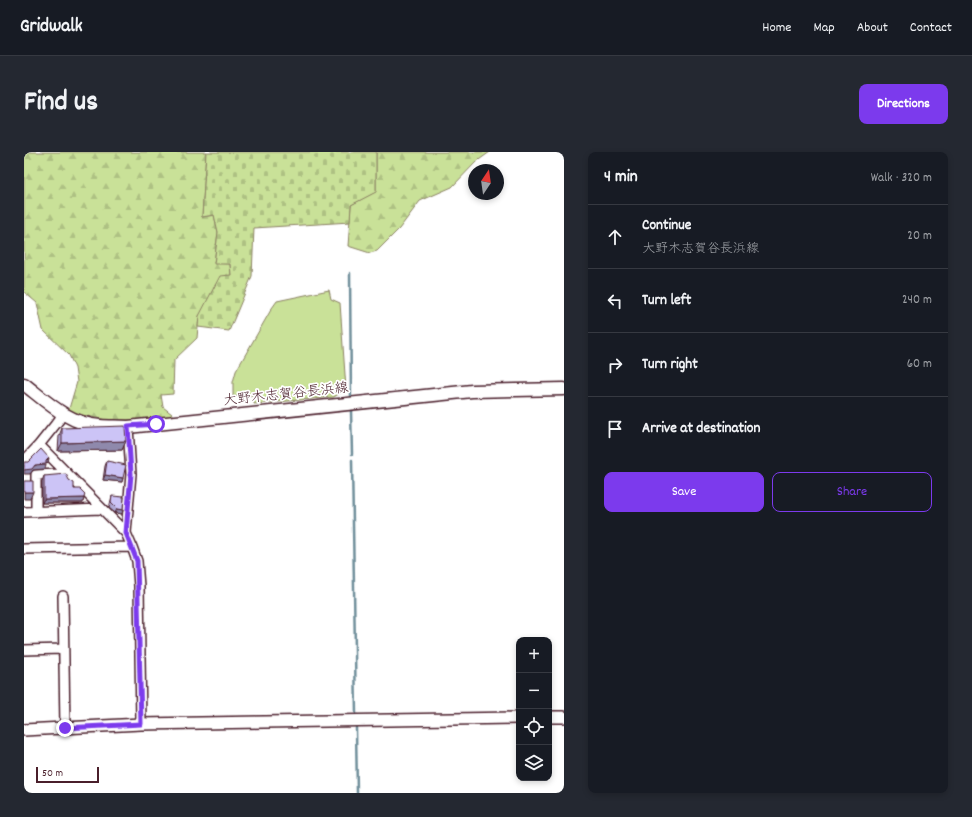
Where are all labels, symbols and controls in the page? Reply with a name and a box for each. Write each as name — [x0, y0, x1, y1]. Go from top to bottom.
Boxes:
text: Gridwalk — [20, 14, 83, 41]
text: Home — [762, 18, 791, 38]
text: Map — [813, 18, 835, 38]
text: About — [857, 18, 888, 38]
text: Contact — [910, 18, 952, 38]
text: Find us — [24, 84, 98, 124]
button: Directions — [859, 84, 948, 124]
north arrow — [468, 164, 504, 200]
text: 4 min — [604, 166, 638, 190]
text: Walk · 320 m — [871, 169, 932, 188]
text: Continue — [642, 215, 691, 237]
icon: ahead — [604, 226, 626, 248]
text: 20 m — [907, 227, 932, 246]
text: 大野木志賀谷長浜線 — [642, 240, 759, 259]
icon: left — [604, 290, 626, 312]
text: Turn left — [642, 290, 691, 312]
text: 240 m — [902, 291, 932, 310]
icon: right — [604, 354, 626, 376]
text: Turn right — [642, 354, 698, 376]
text: 60 m — [907, 355, 932, 374]
street label: 大野木志賀谷長浜線 — [222, 378, 350, 412]
route start — [147, 415, 165, 433]
icon: arrive — [604, 418, 626, 440]
text: Arrive at destination — [642, 418, 760, 440]
button: Save — [604, 472, 764, 512]
button: Share — [772, 472, 932, 512]
map controls — [516, 637, 552, 781]
button: + — [516, 637, 552, 673]
button: − — [516, 673, 552, 709]
button: locate — [516, 709, 552, 745]
route end — [56, 719, 74, 737]
button: layers — [516, 745, 552, 781]
scale bar — [36, 765, 99, 784]
text: 50 m — [42, 766, 63, 782]

